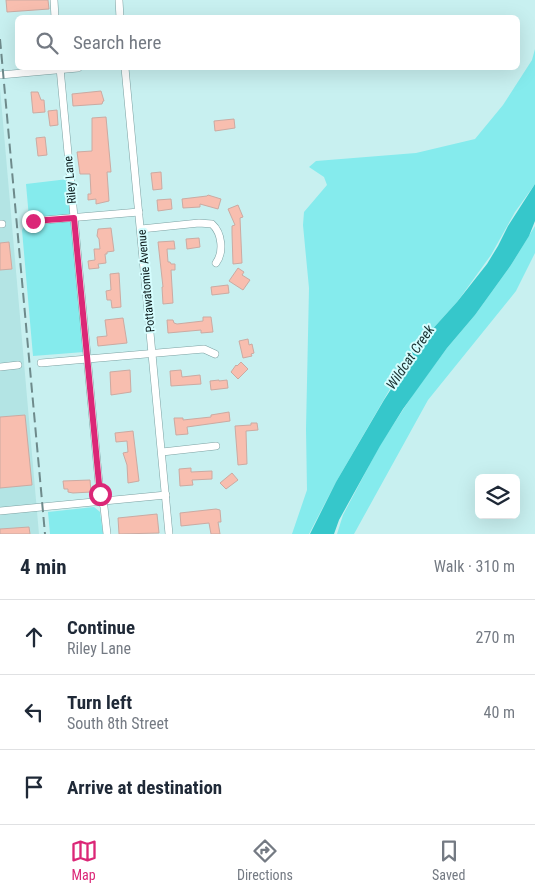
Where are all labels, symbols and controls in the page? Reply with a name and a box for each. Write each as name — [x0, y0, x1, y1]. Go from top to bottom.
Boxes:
search box — [15, 15, 520, 70]
icon: search — [33, 29, 61, 57]
text: Search here — [73, 31, 161, 54]
street label: Riley Lane — [61, 155, 79, 205]
route end — [22, 210, 45, 233]
street label: Pottawatomie Avenue — [134, 229, 157, 333]
water label: Wildcat Creek — [383, 321, 438, 392]
map controls — [475, 474, 520, 519]
button: layers — [475, 474, 520, 519]
route start — [89, 483, 112, 506]
text: 4 min — [20, 555, 67, 579]
text: Walk · 310 m — [434, 557, 515, 576]
text: Continue — [67, 616, 135, 639]
icon: ahead — [20, 623, 48, 651]
text: 270 m — [476, 628, 515, 647]
text: Riley Lane — [67, 639, 131, 658]
text: Turn left — [67, 691, 132, 714]
icon: left — [20, 698, 48, 726]
text: 40 m — [483, 703, 515, 722]
text: South 8th Street — [67, 714, 169, 733]
icon: arrive — [20, 773, 48, 801]
text: Arrive at destination — [67, 776, 222, 799]
tab: Map — [70, 837, 98, 883]
tab: Directions — [237, 837, 293, 883]
tab: Saved — [432, 837, 465, 883]

